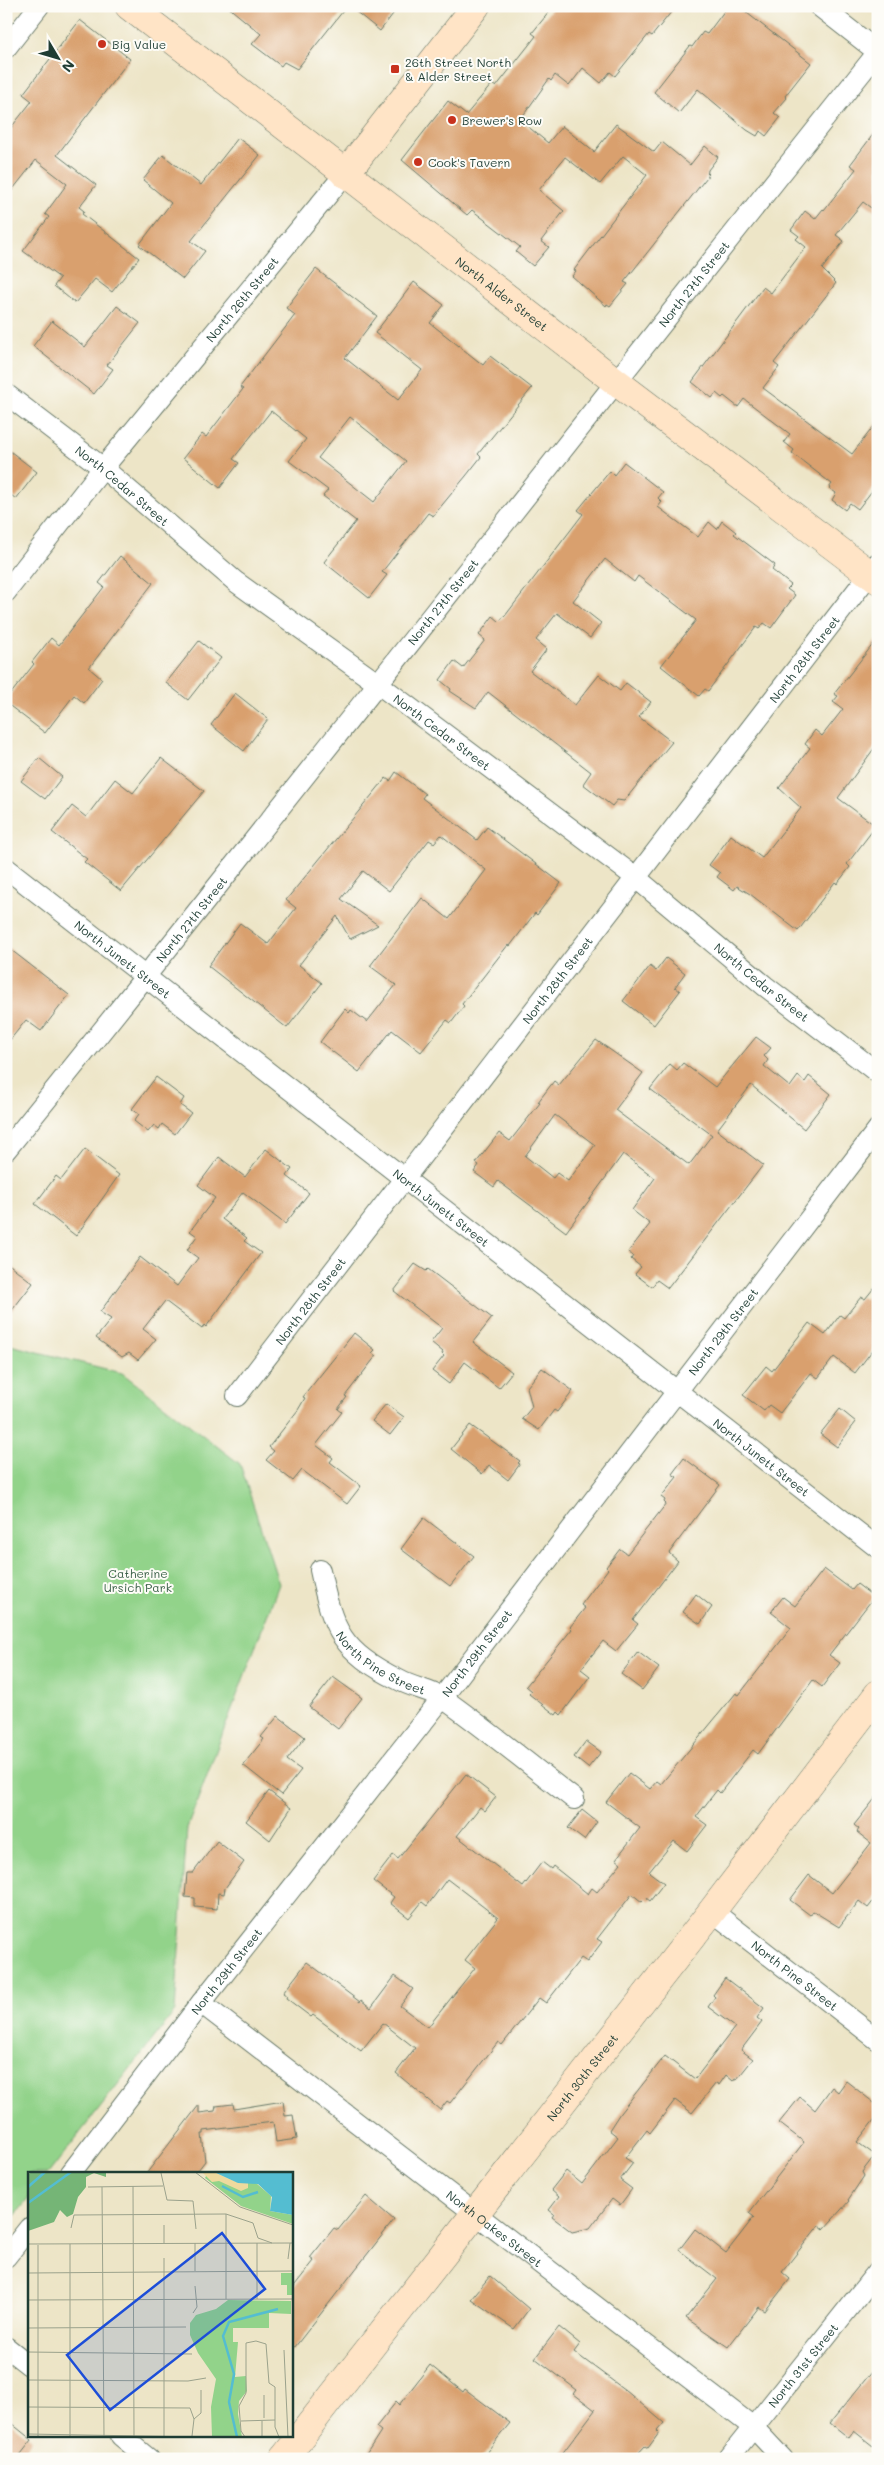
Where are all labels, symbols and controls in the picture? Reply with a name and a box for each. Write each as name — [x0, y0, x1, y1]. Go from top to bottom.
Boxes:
north arrow — [32, 32, 82, 82]
place label: Big Value — [112, 36, 166, 52]
marker: Big Value — [96, 38, 108, 50]
place label: 26th Street North & Alder Street — [405, 54, 511, 84]
text: N — [58, 56, 79, 76]
marker: 26th Street North & Alder Street — [389, 63, 401, 75]
place label: Brewer's Row — [462, 112, 542, 128]
marker: Brewer's Row — [446, 114, 458, 126]
place label: Cook's Tavern — [428, 154, 510, 170]
marker: Cook's Tavern — [412, 156, 424, 168]
street label: North 27th Street — [655, 237, 733, 330]
street label: North 26th Street — [202, 253, 282, 345]
street label: North Alder Street — [453, 253, 551, 334]
street label: North Cedar Street — [72, 442, 172, 529]
street label: North 27th Street — [404, 555, 482, 648]
street label: North 28th Street — [765, 612, 843, 706]
street label: North Cedar Street — [390, 690, 494, 774]
street label: North 27th Street — [152, 873, 230, 965]
street label: North Junett Street — [71, 916, 174, 1002]
street label: North 28th Street — [519, 933, 596, 1027]
street label: North Cedar Street — [711, 939, 812, 1025]
street label: North Junett Street — [390, 1165, 493, 1250]
street label: North 28th Street — [272, 1254, 349, 1348]
street label: North 29th Street — [684, 1285, 761, 1378]
street label: North Junett Street — [710, 1415, 813, 1500]
park label: Catherine Ursich Park — [104, 1565, 172, 1595]
street label: North 29th Street — [438, 1606, 515, 1700]
street label: North Pine Street — [333, 1628, 427, 1698]
street label: North 29th Street — [187, 1925, 265, 2018]
street label: North Pine Street — [748, 1937, 841, 2014]
street label: North 30th Street — [543, 2030, 621, 2124]
inset map — [28, 2172, 292, 2438]
street label: North Oakes Street — [443, 2187, 546, 2270]
street label: North 31st Street — [764, 2320, 841, 2411]

